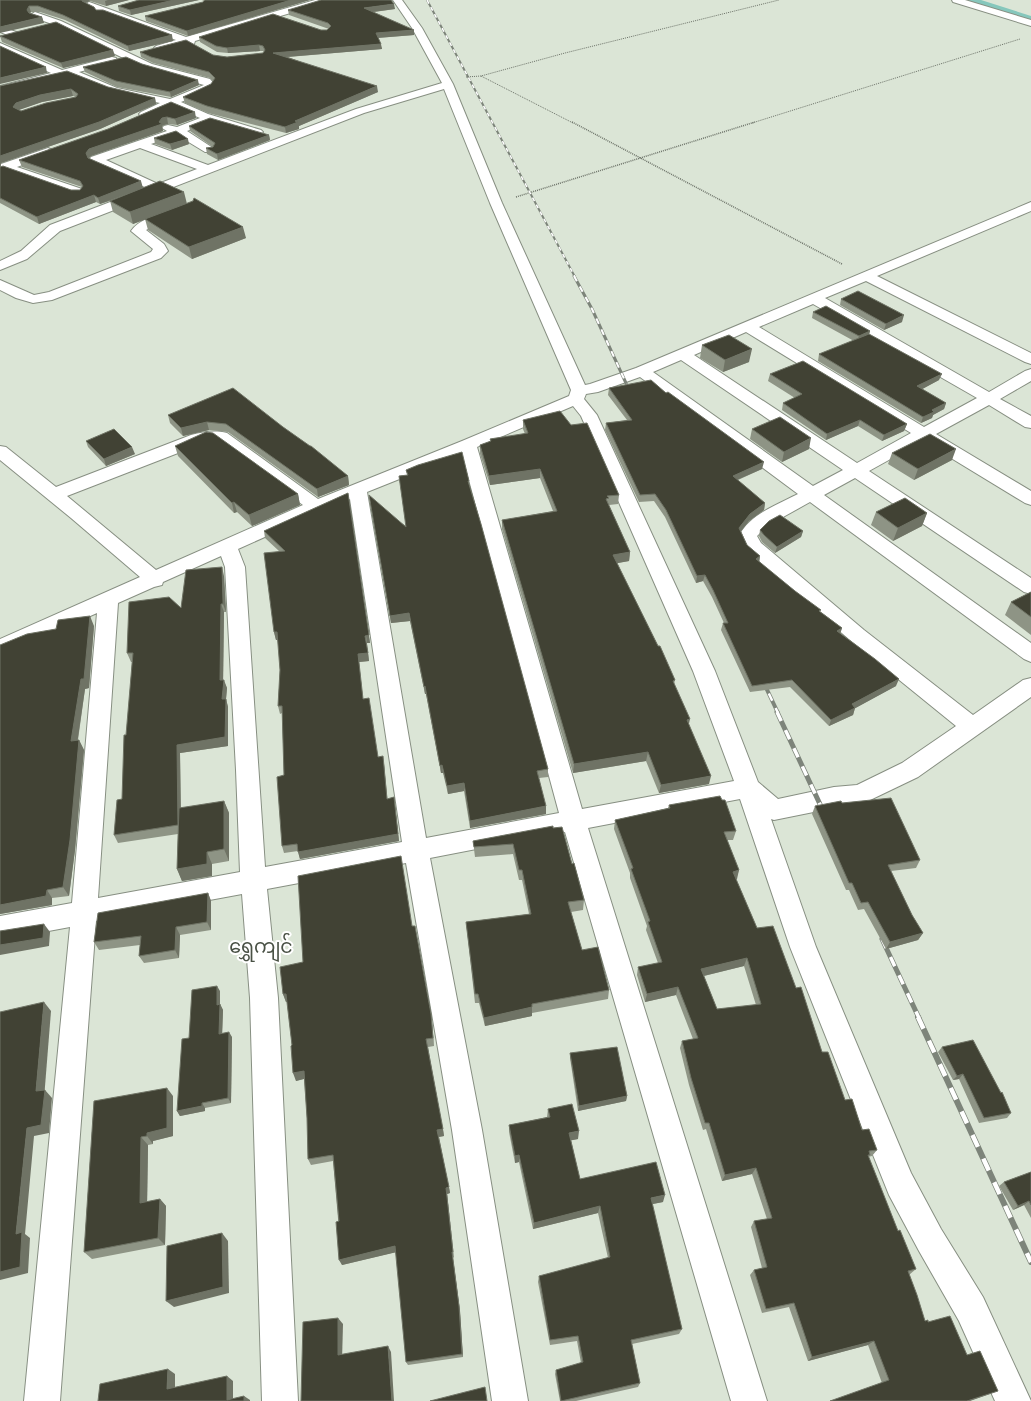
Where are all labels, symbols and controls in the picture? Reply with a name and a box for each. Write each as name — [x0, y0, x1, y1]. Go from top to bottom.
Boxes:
district label: ရွှေကျင် — [229, 932, 293, 962]

